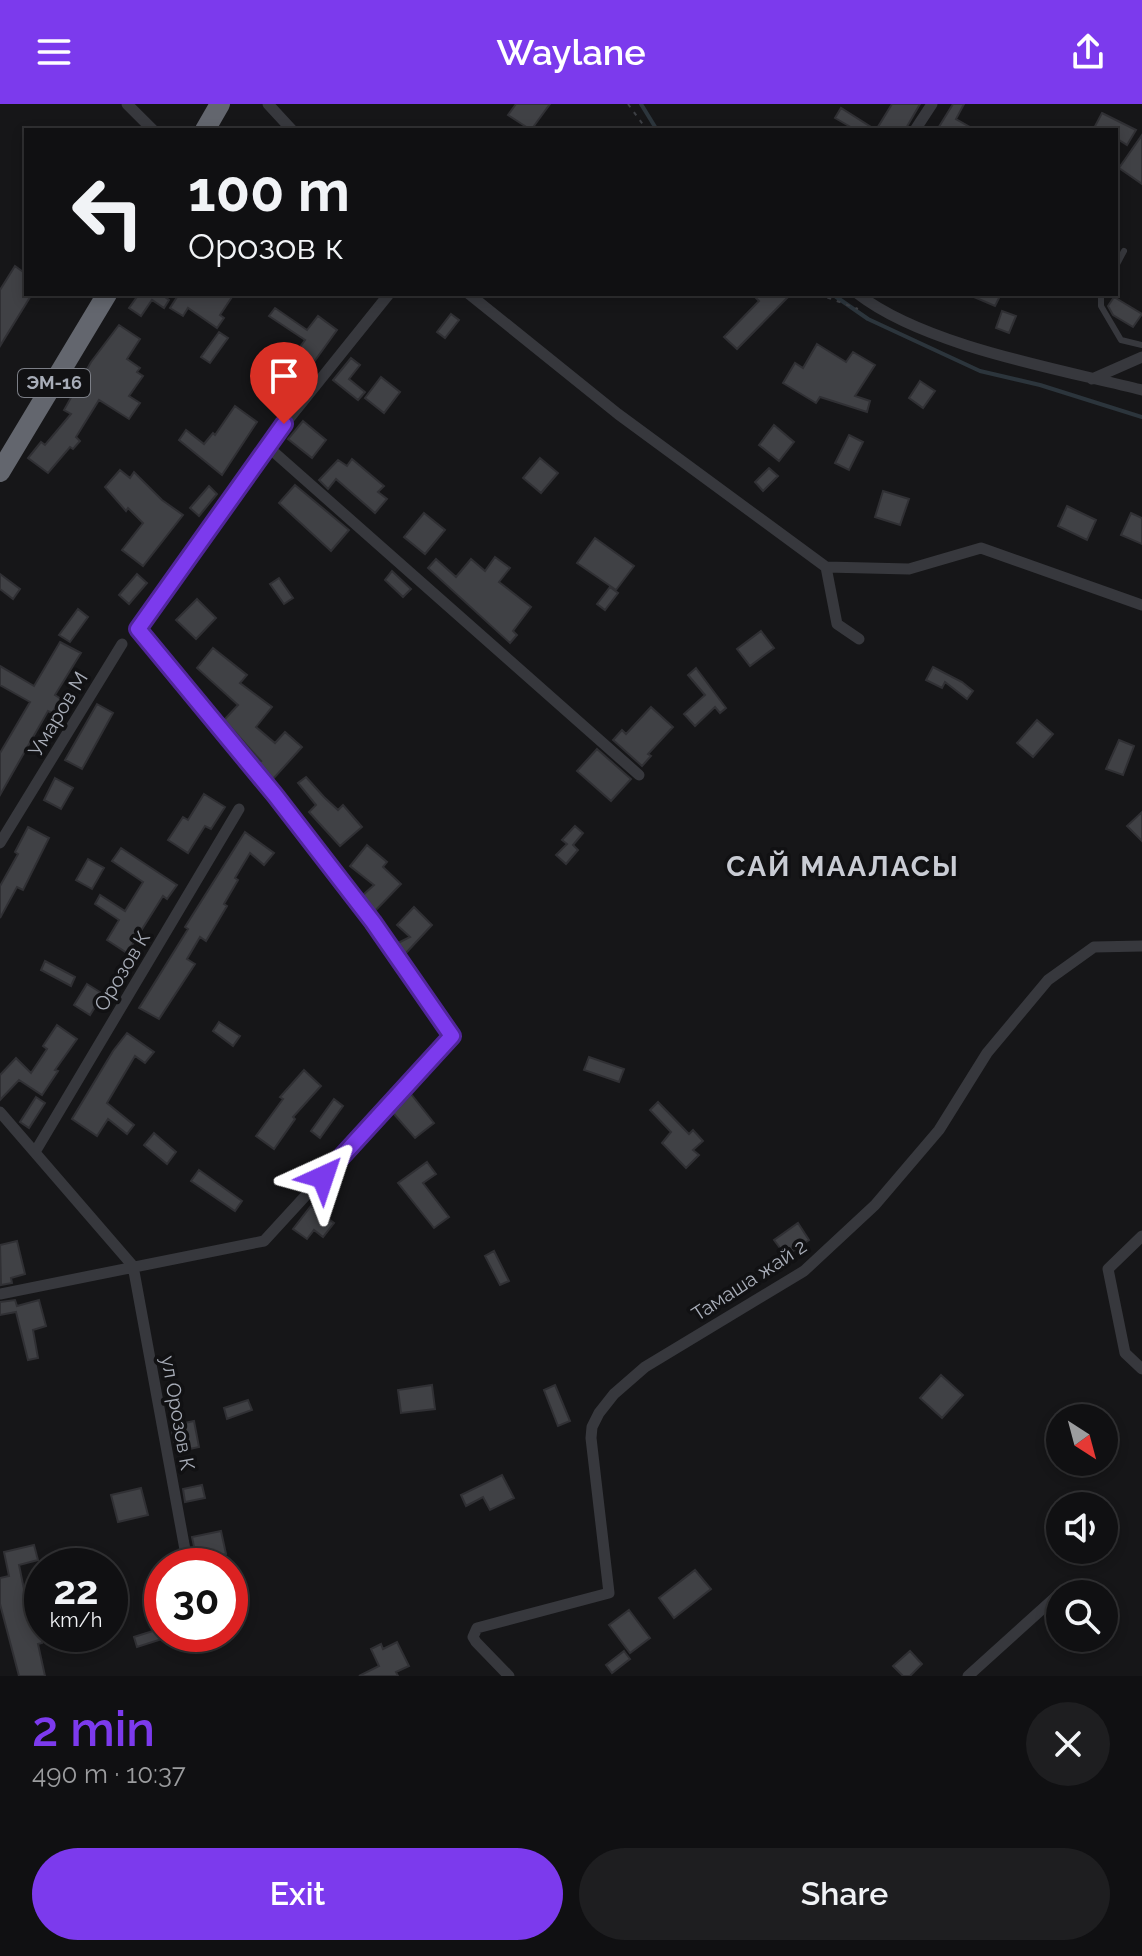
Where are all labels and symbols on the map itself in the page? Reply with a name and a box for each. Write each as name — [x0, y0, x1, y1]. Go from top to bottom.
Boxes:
pin — [250, 342, 318, 424]
road number: ЭМ-16 — [18, 369, 90, 397]
street label: Умаров М — [23, 667, 93, 761]
district label: САЙ МААЛАСЫ — [726, 850, 960, 883]
street label: Орозов К — [89, 927, 155, 1015]
position arrow — [281, 1135, 365, 1219]
street label: Тамаша жай 2 — [687, 1234, 811, 1326]
street label: ул Орозов К — [156, 1354, 200, 1473]
north arrow — [1046, 1404, 1118, 1476]
speed limit sign: 30 — [144, 1548, 248, 1652]

